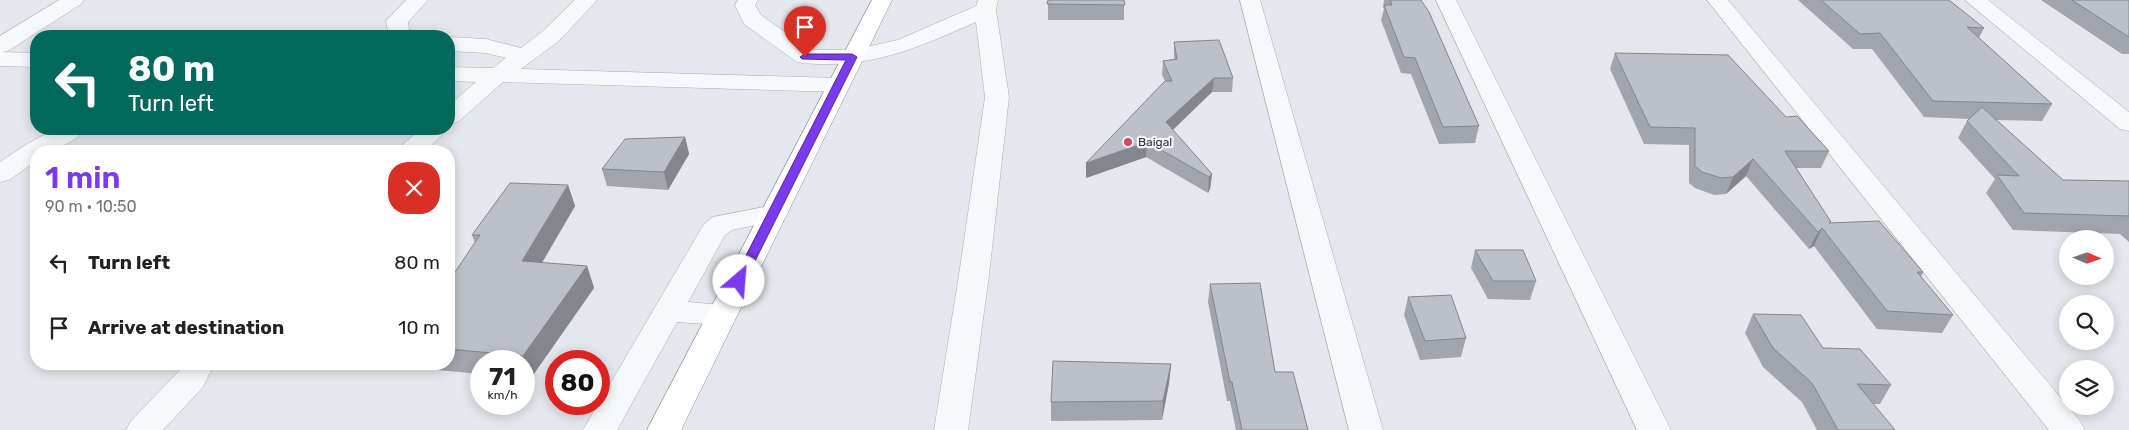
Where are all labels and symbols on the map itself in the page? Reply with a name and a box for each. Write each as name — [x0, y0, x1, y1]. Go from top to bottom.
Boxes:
pin — [784, 6, 826, 57]
place label: Baigal — [1138, 135, 1172, 149]
marker: Baigal — [1122, 136, 1134, 148]
north arrow — [2059, 230, 2114, 285]
position arrow — [712, 254, 764, 306]
speed limit sign: 80 — [545, 350, 610, 415]

